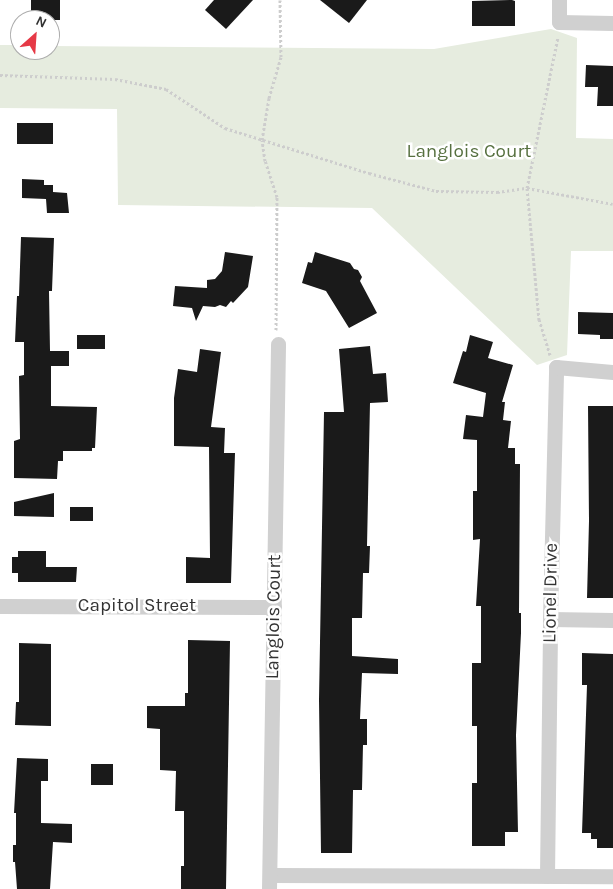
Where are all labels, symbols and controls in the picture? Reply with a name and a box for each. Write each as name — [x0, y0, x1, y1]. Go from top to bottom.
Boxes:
north arrow — [10, 10, 60, 60]
text: N — [33, 12, 50, 32]
park label: Langlois Court — [407, 141, 531, 163]
street label: Lionel Drive — [539, 543, 563, 643]
street label: Langlois Court — [262, 554, 286, 680]
street label: Capitol Street — [78, 595, 196, 617]

